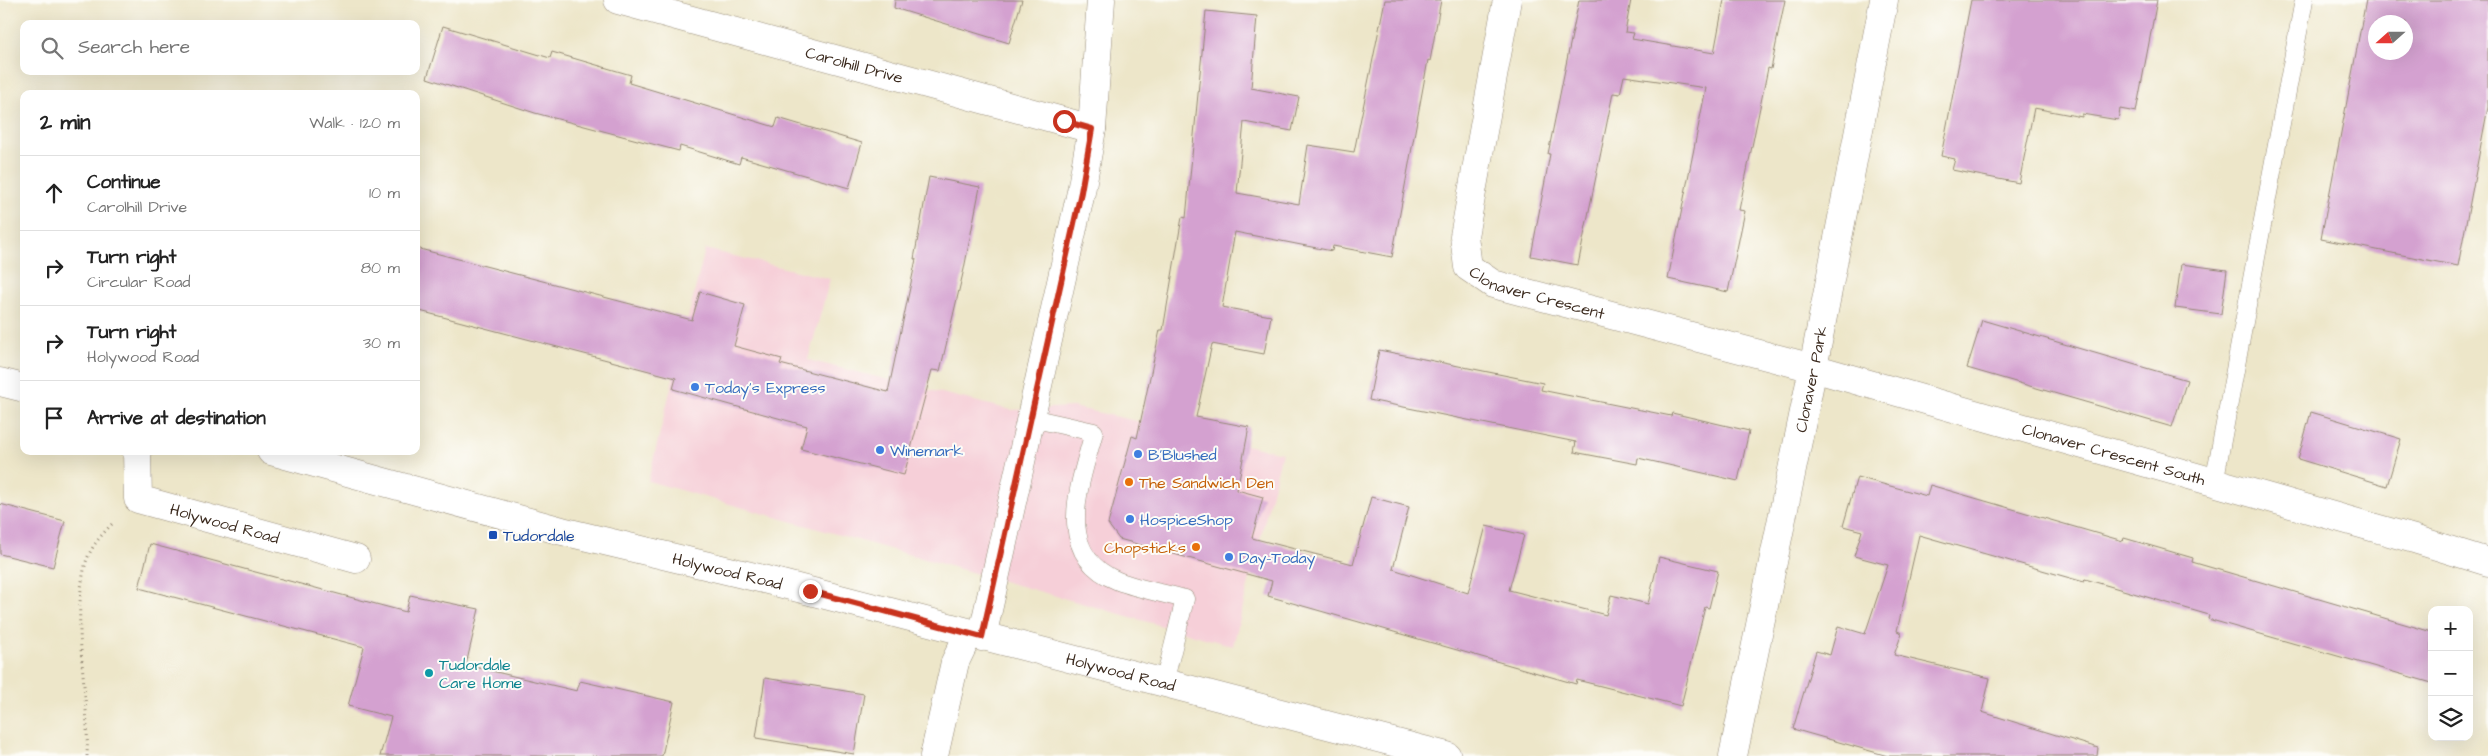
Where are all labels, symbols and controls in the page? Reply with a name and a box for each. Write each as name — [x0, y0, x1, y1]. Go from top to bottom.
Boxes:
north arrow — [2368, 15, 2413, 60]
search box — [20, 20, 420, 75]
icon: search — [38, 34, 66, 62]
text: Search here — [78, 34, 190, 61]
street label: Carolhill Drive — [803, 42, 906, 89]
text: 2 min — [40, 108, 90, 137]
route start — [1053, 110, 1076, 133]
text: Walk · 120 m — [309, 112, 400, 134]
text: Continue — [87, 169, 161, 196]
icon: ahead — [40, 179, 68, 207]
text: 10 m — [369, 182, 400, 204]
text: Carolhill Drive — [87, 196, 187, 218]
text: Turn right — [87, 244, 176, 271]
icon: right — [40, 254, 68, 282]
text: 80 m — [361, 257, 400, 279]
street label: Clonaver Crescent — [1465, 261, 1608, 325]
text: Circular Road — [87, 271, 190, 293]
text: Turn right — [87, 319, 176, 346]
street label: Clonaver Park — [1790, 324, 1833, 434]
icon: right — [40, 329, 68, 357]
text: 30 m — [363, 332, 400, 354]
text: Holywood Road — [87, 346, 199, 368]
place label: Today's Express — [705, 377, 826, 400]
marker: Today's Express — [689, 381, 701, 393]
icon: arrive — [40, 404, 68, 432]
text: Arrive at destination — [87, 405, 266, 432]
street label: Clonaver Crescent South — [2019, 418, 2208, 491]
place label: Winemark — [890, 440, 964, 462]
marker: Winemark — [874, 444, 886, 456]
place label: B'Blushed — [1148, 444, 1217, 466]
marker: B'Blushed — [1132, 448, 1144, 460]
place label: The Sandwich Den — [1139, 472, 1273, 494]
marker: The Sandwich Den — [1123, 476, 1135, 488]
street label: Holywood Road — [167, 498, 282, 549]
place label: HospiceShop — [1140, 509, 1233, 531]
marker: HospiceShop — [1124, 513, 1136, 525]
place label: Tudordale — [503, 525, 575, 547]
marker: Tudordale — [487, 529, 499, 541]
place label: Chopsticks — [1104, 537, 1186, 559]
marker: Chopsticks — [1190, 541, 1202, 553]
place label: Day-Today — [1239, 547, 1316, 570]
street label: Holywood Road — [670, 548, 785, 596]
marker: Day-Today — [1223, 551, 1235, 563]
route end — [799, 580, 822, 603]
map controls — [2428, 606, 2473, 741]
button: + — [2428, 606, 2473, 651]
street label: Holywood Road — [1063, 648, 1178, 697]
button: − — [2428, 651, 2473, 696]
place label: Tudordale Care Home — [439, 654, 523, 694]
marker: Tudordale Care Home — [423, 667, 435, 679]
button: layers — [2428, 696, 2473, 741]

